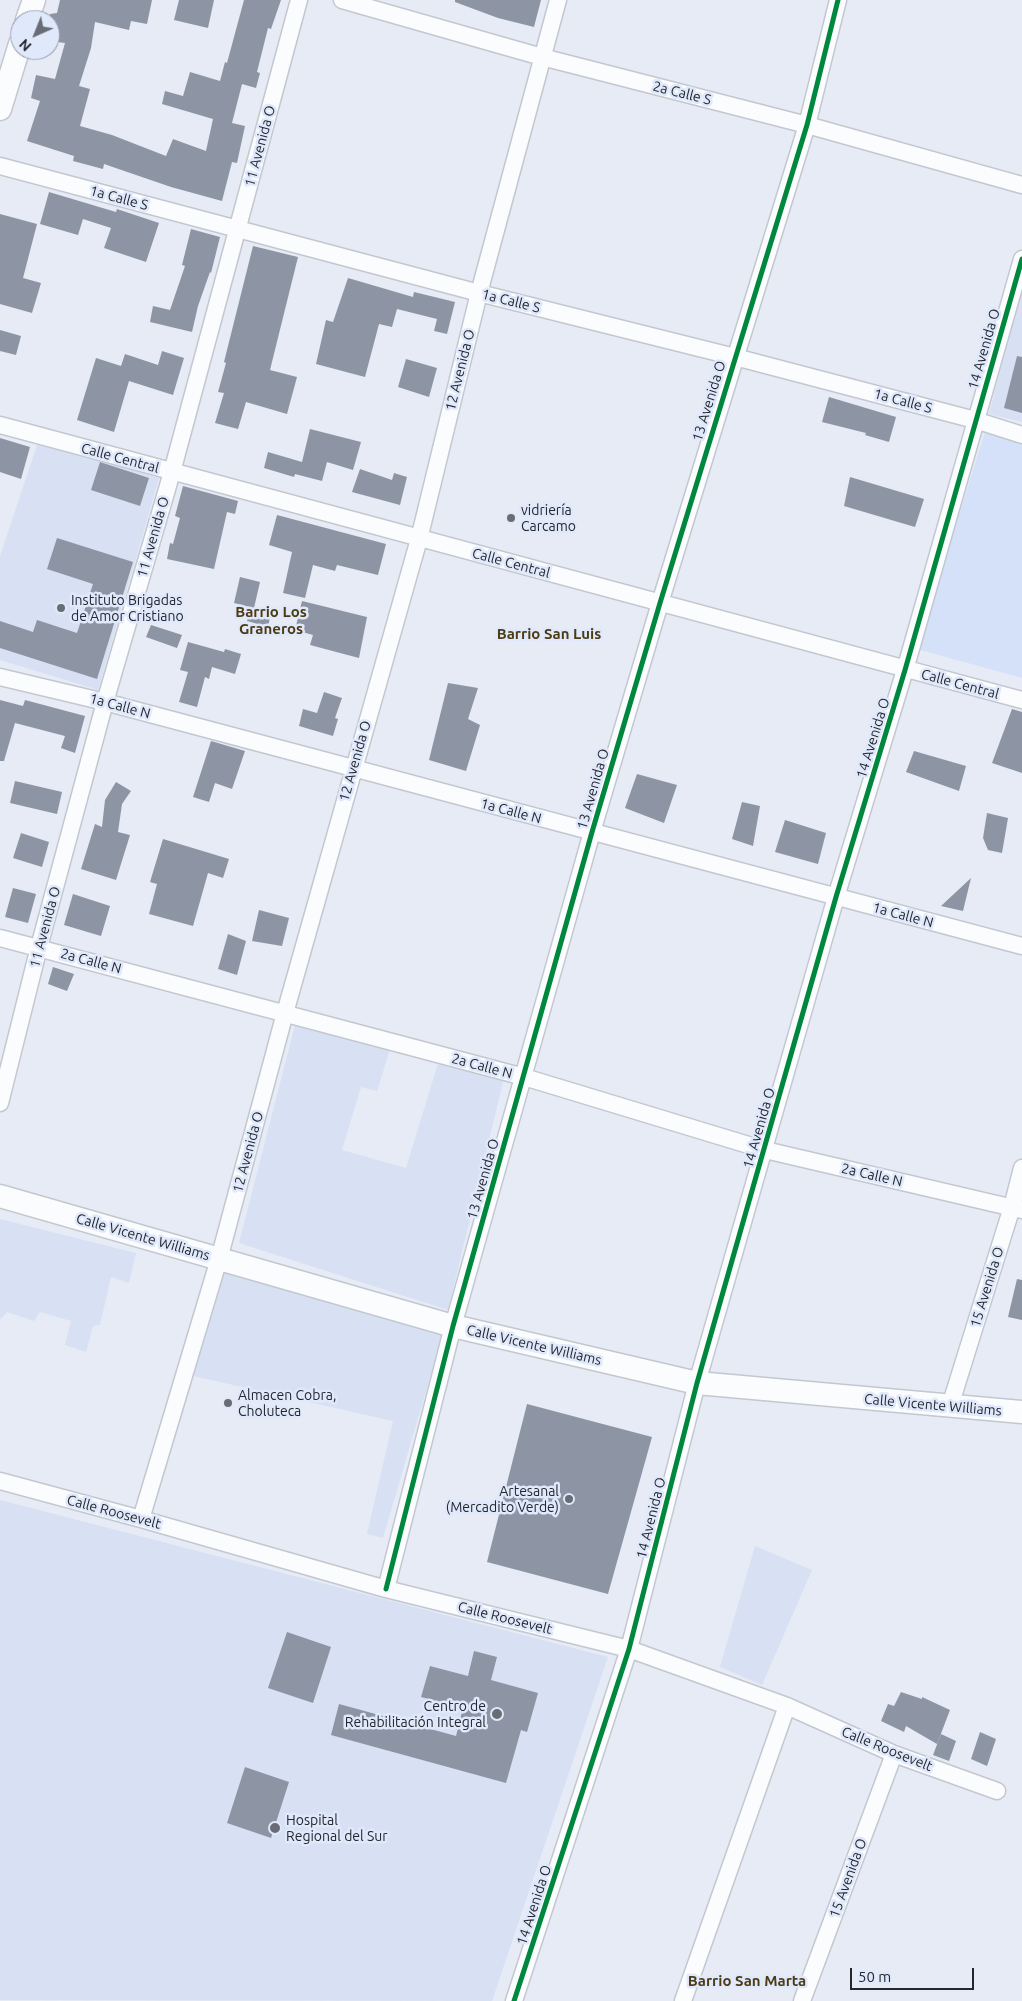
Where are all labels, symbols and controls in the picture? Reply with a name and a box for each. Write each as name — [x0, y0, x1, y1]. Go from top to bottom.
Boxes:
north arrow — [10, 10, 60, 60]
text: N — [16, 36, 35, 54]
street label: 2a Calle S — [651, 78, 713, 108]
street label: 11 Avenida O — [241, 104, 279, 188]
street label: 1a Calle S — [88, 182, 150, 214]
street label: 1a Calle S — [480, 286, 542, 316]
street label: 14 Avenida O — [964, 307, 1004, 391]
street label: 12 Avenida O — [442, 328, 478, 412]
street label: 13 Avenida O — [689, 359, 729, 443]
street label: 1a Calle S — [872, 385, 934, 417]
street label: Calle Central — [79, 440, 161, 476]
street label: 11 Avenida O — [133, 495, 173, 579]
place label: vidriería Carcamo — [521, 502, 576, 534]
marker: vidriería Carcamo — [505, 512, 517, 524]
street label: Calle Central — [470, 545, 552, 581]
place label: Instituto Brigadas de Amor Cristiano — [71, 592, 184, 624]
marker: Instituto Brigadas de Amor Cristiano — [55, 602, 67, 614]
district label: Barrio Los Graneros — [235, 603, 307, 638]
district label: Barrio San Luis — [497, 625, 601, 643]
street label: Calle Central — [919, 666, 1001, 702]
street label: 1a Calle N — [88, 690, 152, 722]
street label: 14 Avenida O — [853, 696, 893, 780]
street label: 12 Avenida O — [335, 719, 375, 803]
street label: 13 Avenida O — [573, 747, 613, 831]
street label: 1a Calle N — [479, 795, 543, 827]
street label: 11 Avenida O — [26, 885, 64, 969]
street label: 1a Calle N — [871, 899, 935, 931]
street label: 2a Calle N — [59, 945, 123, 977]
street label: 2a Calle N — [450, 1050, 514, 1082]
street label: 14 Avenida O — [739, 1086, 779, 1170]
street label: 12 Avenida O — [229, 1110, 267, 1194]
street label: 13 Avenida O — [463, 1137, 503, 1221]
street label: 2a Calle N — [840, 1160, 904, 1190]
street label: Calle Vicente Williams — [74, 1210, 212, 1264]
street label: 15 Avenida O — [967, 1245, 1007, 1329]
street label: Calle Vicente Williams — [465, 1321, 603, 1369]
place label: Almacen Cobra, Choluteca — [238, 1387, 336, 1420]
street label: Calle Vicente Williams — [863, 1391, 1003, 1419]
marker: Almacen Cobra, Choluteca — [222, 1397, 234, 1409]
street label: 14 Avenida O — [633, 1476, 669, 1560]
place label: Artesanal (Mercadito Verde) — [446, 1483, 559, 1515]
street label: Calle Roosevelt — [65, 1491, 163, 1533]
marker: Artesanal (Mercadito Verde) — [563, 1493, 575, 1505]
street label: Calle Roosevelt — [456, 1598, 554, 1638]
place label: Centro de Rehabilitación Integral — [345, 1698, 486, 1730]
marker: Centro de Rehabilitación Integral — [490, 1707, 504, 1721]
street label: Calle Roosevelt — [839, 1723, 935, 1775]
place label: Hospital Regional del Sur — [286, 1812, 388, 1844]
marker: Hospital Regional del Sur — [268, 1821, 282, 1835]
street label: 15 Avenida O — [826, 1836, 870, 1920]
street label: 14 Avenida O — [513, 1863, 555, 1947]
scale bar — [852, 1958, 976, 1990]
text: 50 m — [858, 1968, 891, 1985]
district label: Barrio San Marta — [688, 1972, 806, 1990]

